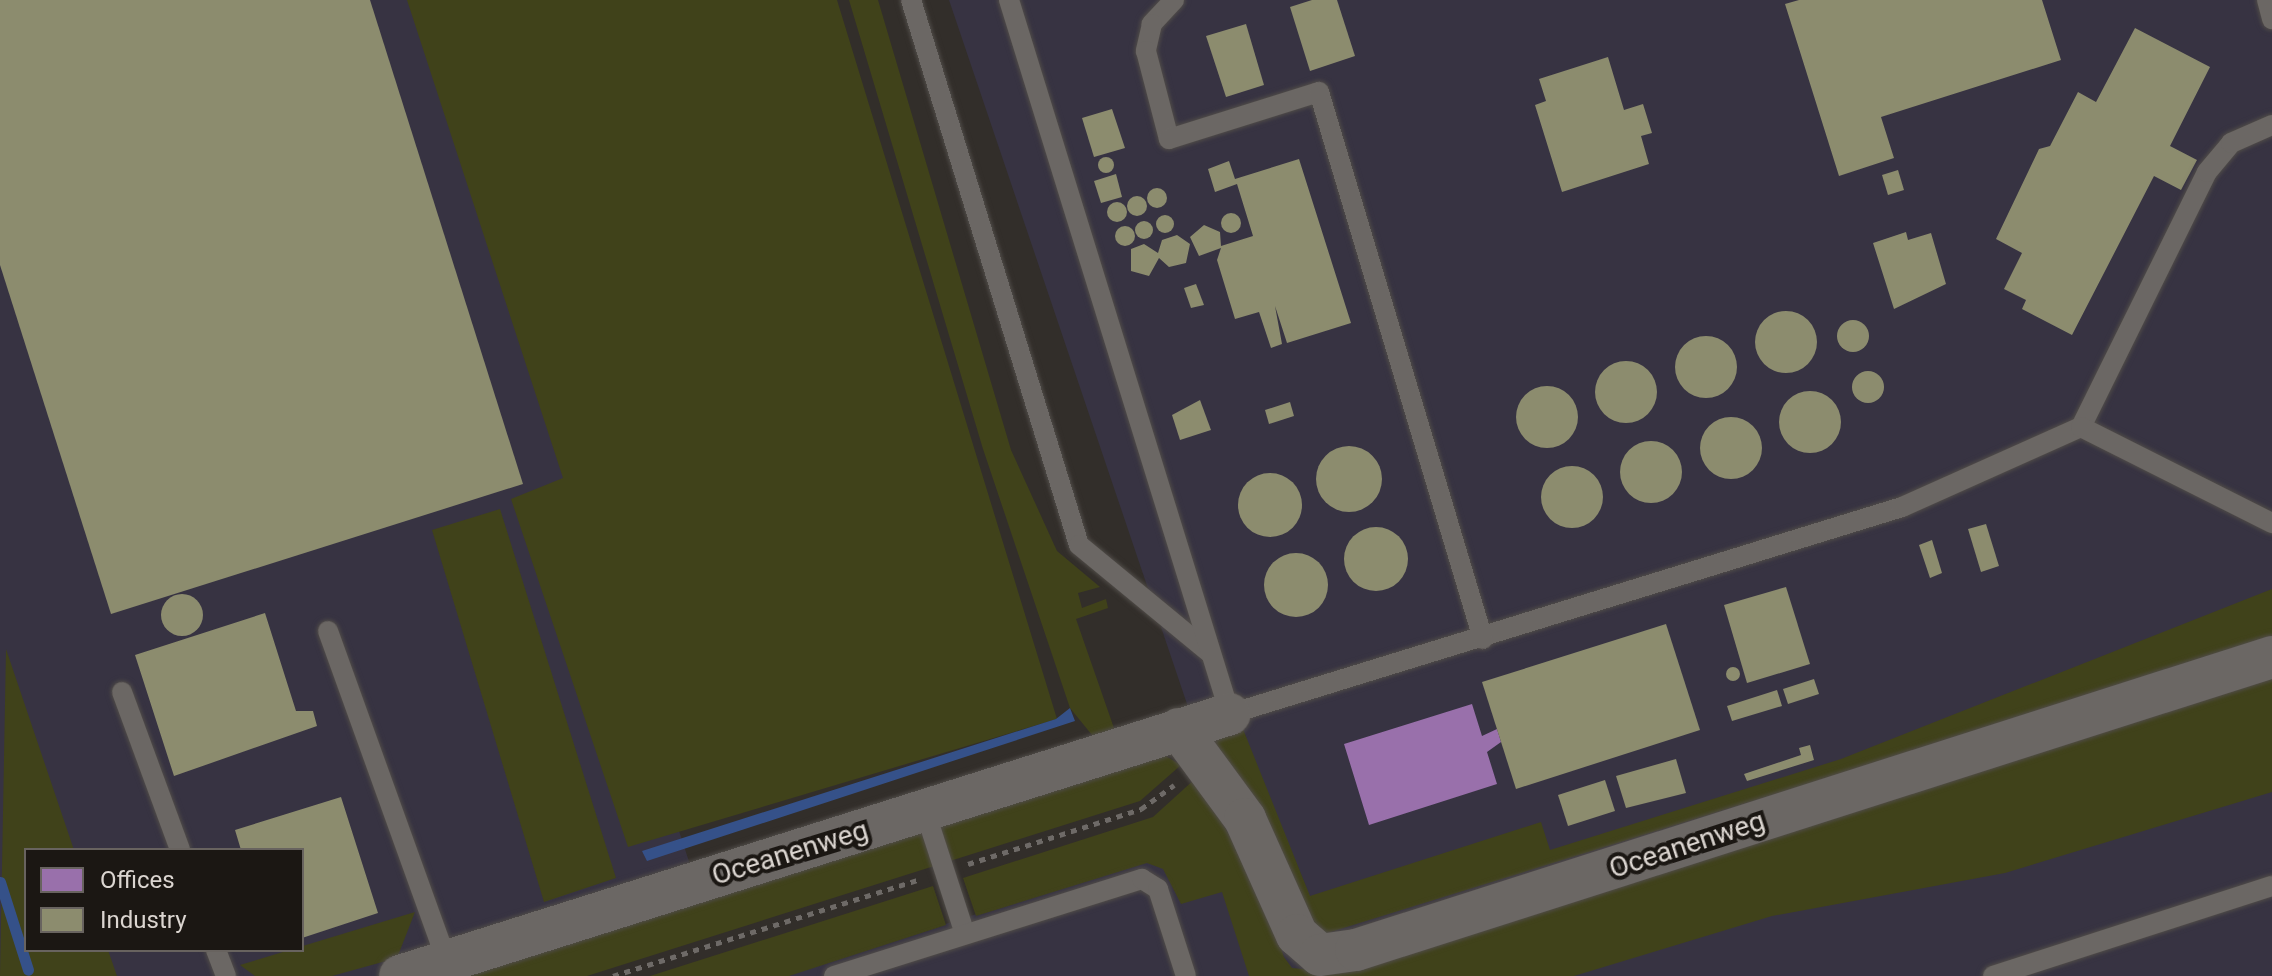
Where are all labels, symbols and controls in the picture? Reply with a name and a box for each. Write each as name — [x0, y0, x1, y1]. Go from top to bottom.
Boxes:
street label: Oceanenweg — [1605, 804, 1769, 886]
street label: Oceanenweg — [708, 813, 872, 893]
legend — [24, 848, 304, 952]
text: Offices — [100, 866, 175, 894]
text: Industry — [100, 906, 186, 934]

